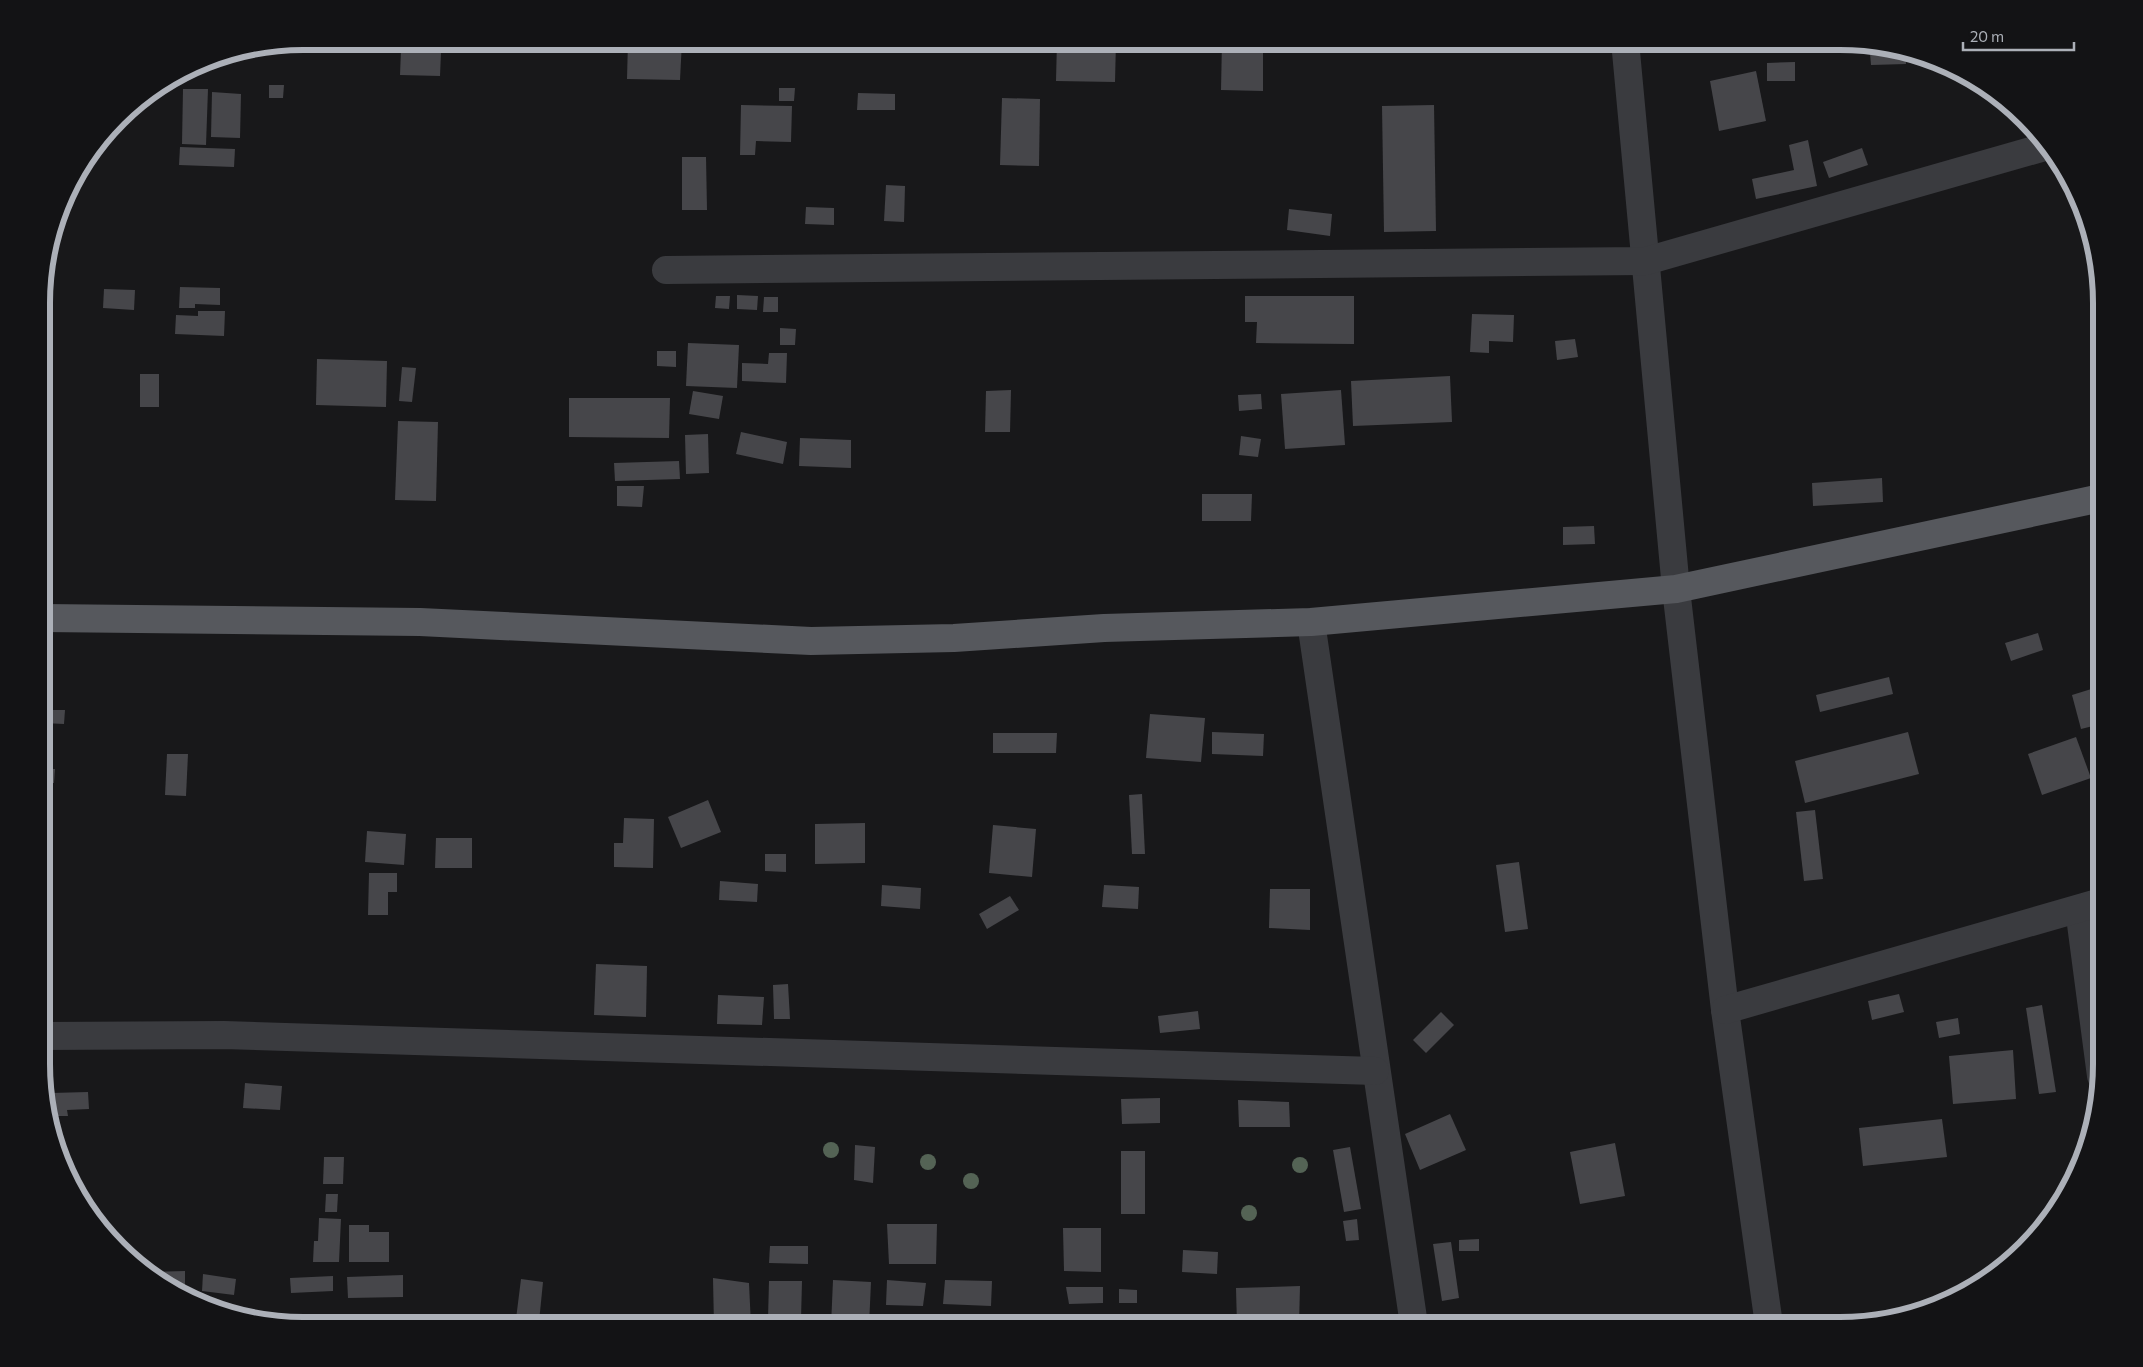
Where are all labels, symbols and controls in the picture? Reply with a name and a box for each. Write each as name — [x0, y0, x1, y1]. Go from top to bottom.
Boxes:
scale bar — [1963, 20, 2074, 52]
text: 20 m — [1970, 27, 2004, 45]

